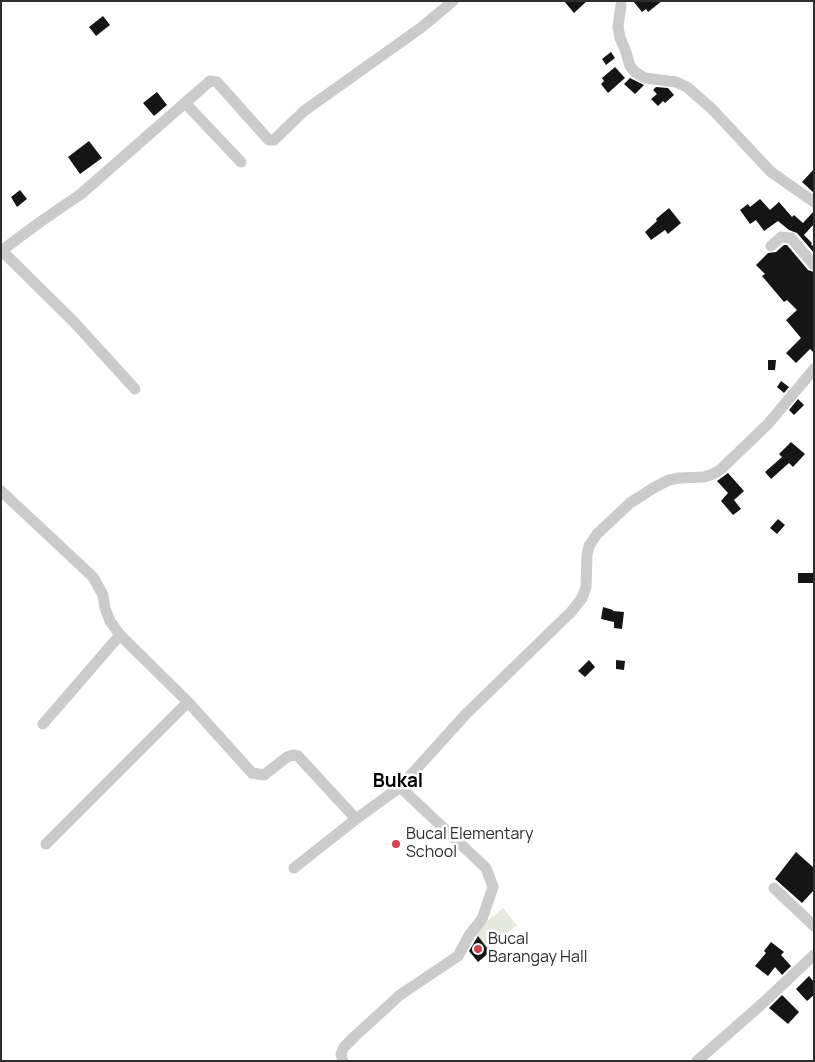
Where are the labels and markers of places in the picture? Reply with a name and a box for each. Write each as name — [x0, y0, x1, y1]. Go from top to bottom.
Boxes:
place label: Bucal Elementary School — [406, 825, 533, 863]
marker: Bucal Elementary School — [390, 838, 402, 850]
place label: Bucal Barangay Hall — [488, 930, 587, 968]
marker: Bucal Barangay Hall — [472, 943, 484, 955]

